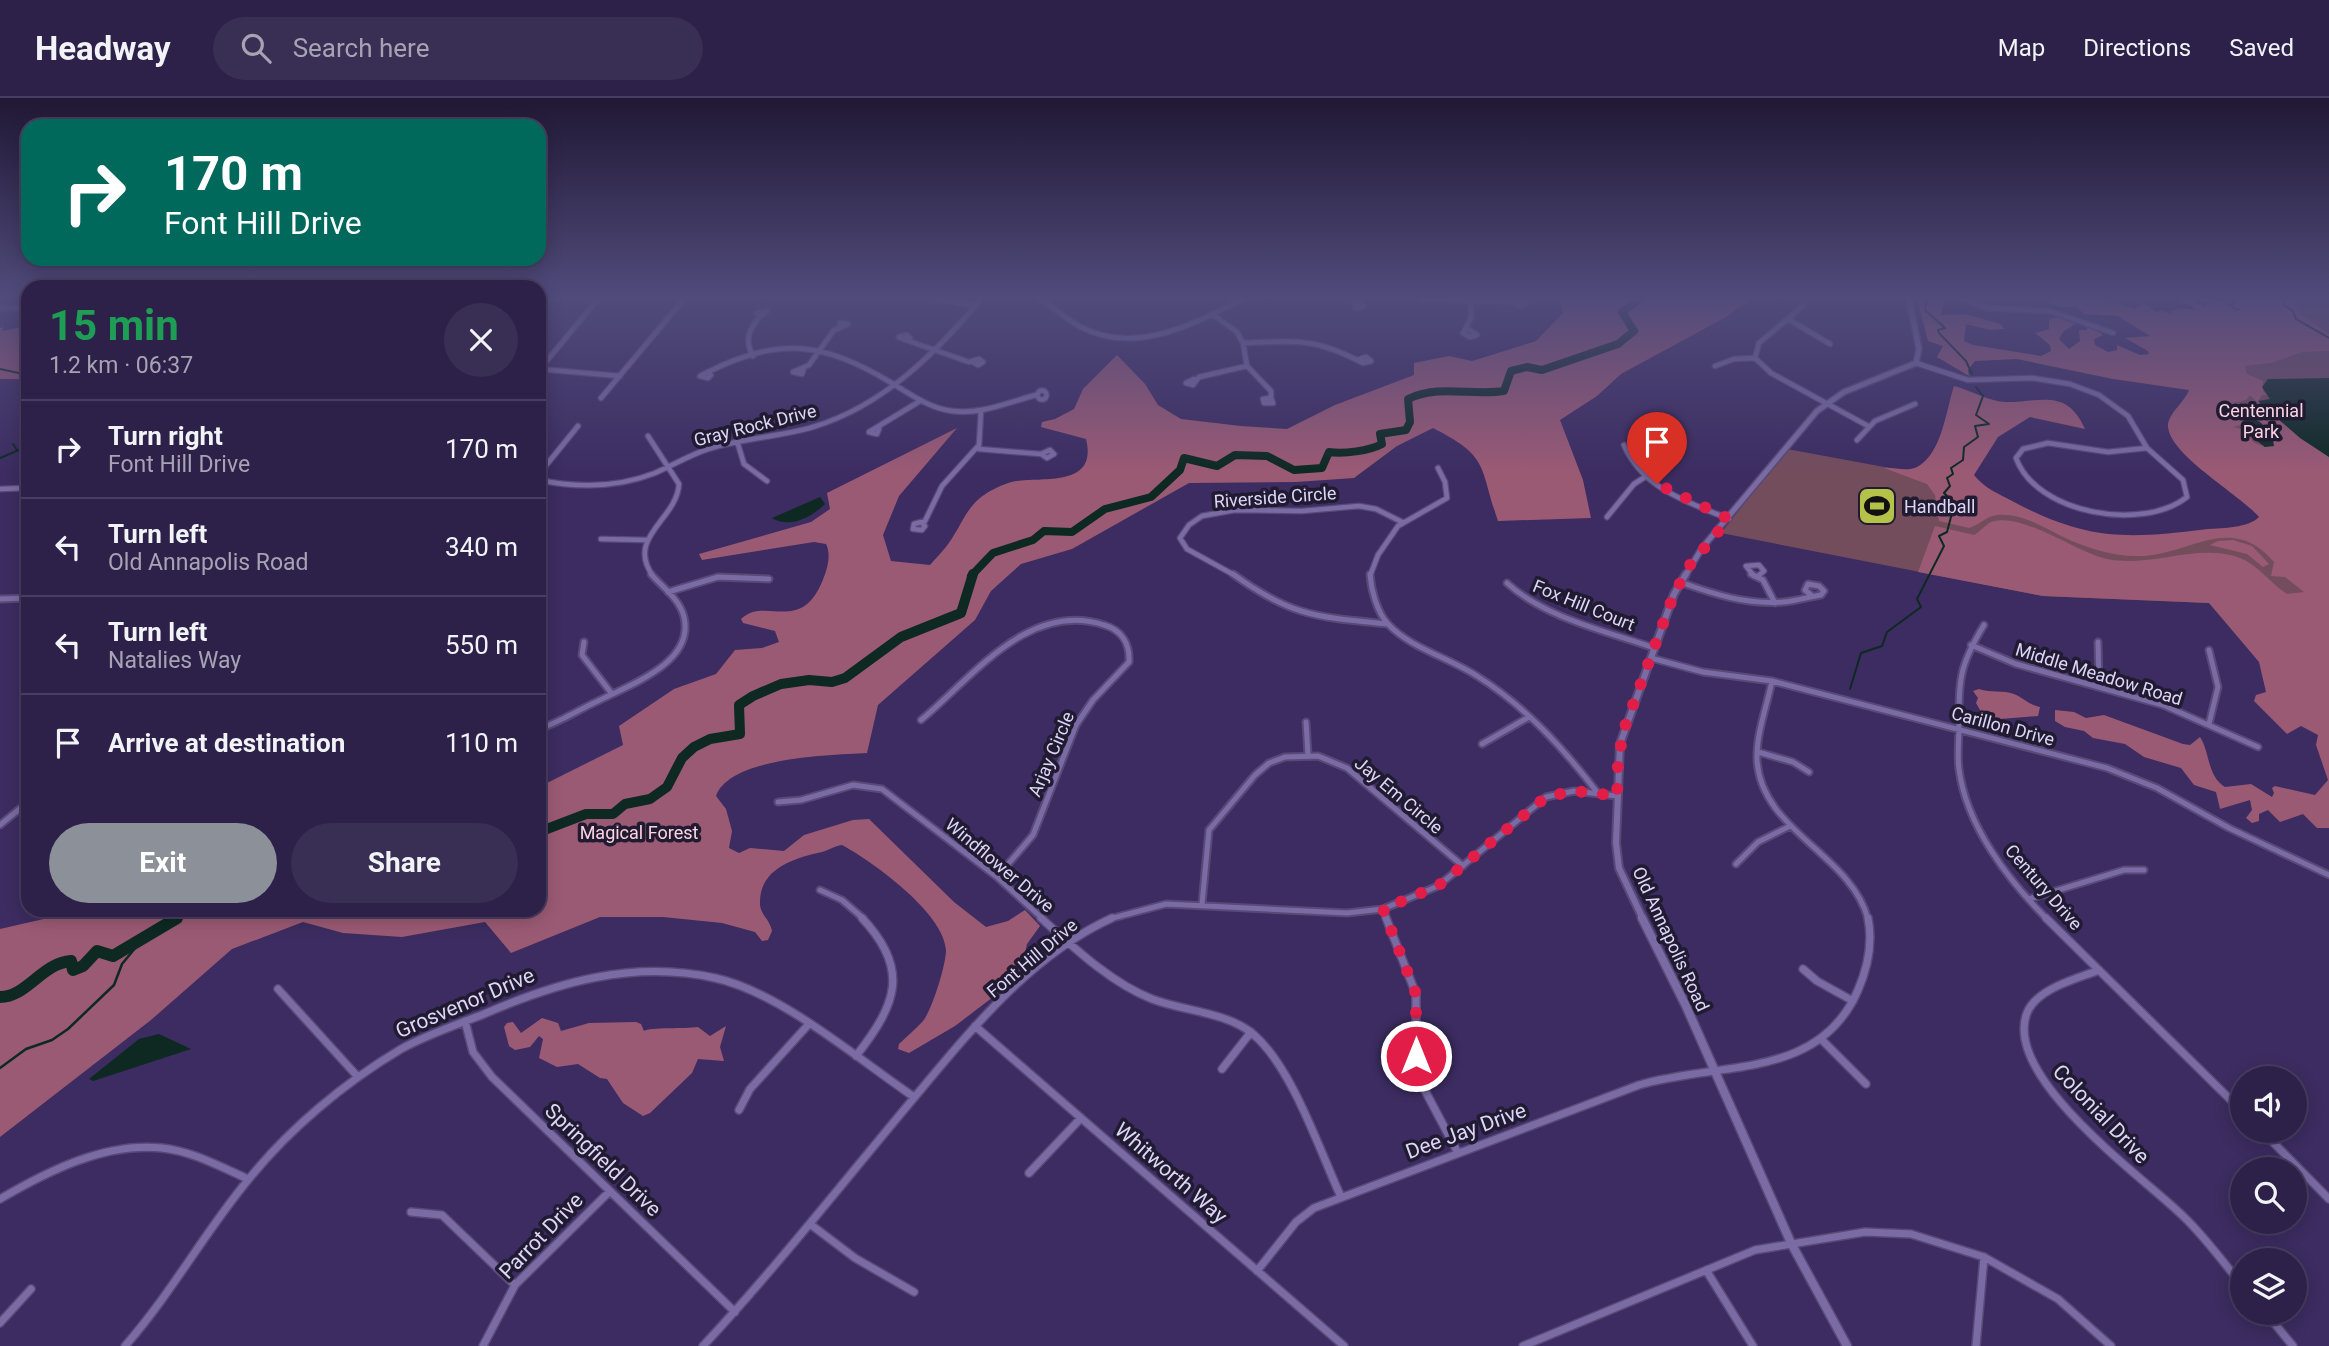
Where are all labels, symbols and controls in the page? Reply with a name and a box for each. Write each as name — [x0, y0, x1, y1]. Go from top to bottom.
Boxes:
search box — [213, 17, 703, 80]
text: Headway — [35, 29, 171, 68]
icon: search — [237, 29, 275, 67]
text: Search here — [293, 33, 429, 63]
text: Map — [1998, 34, 2045, 62]
text: Directions — [2083, 34, 2191, 62]
text: Saved — [2229, 34, 2294, 62]
text: 170 m — [164, 145, 303, 202]
icon: right — [49, 147, 140, 238]
text: Font Hill Drive — [164, 204, 362, 242]
text: 15 min — [49, 301, 179, 350]
button: close — [444, 303, 518, 377]
text: 1.2 km · 06:37 — [49, 352, 193, 379]
street label: Gray Rock Drive — [692, 400, 818, 450]
park label: Centennial Park — [2218, 400, 2304, 442]
pin — [1627, 412, 1687, 484]
text: Turn right — [108, 421, 223, 451]
icon: arrive — [1638, 423, 1676, 461]
icon: right — [49, 430, 87, 468]
text: 170 m — [445, 434, 518, 464]
text: Font Hill Drive — [108, 451, 250, 478]
street label: Riverside Circle — [1213, 482, 1337, 512]
sports icon: Handball — [1856, 485, 1898, 527]
place label: Handball — [1904, 496, 1975, 517]
text: Turn left — [108, 519, 207, 549]
icon: left — [49, 528, 87, 566]
text: 340 m — [445, 532, 518, 562]
text: Old Annapolis Road — [108, 549, 309, 576]
street label: Fox Hill Court — [1530, 575, 1638, 635]
text: Turn left — [108, 617, 207, 647]
icon: left — [49, 626, 87, 664]
text: 550 m — [445, 630, 518, 660]
street label: Middle Meadow Road — [2013, 639, 2185, 709]
text: Natalies Way — [108, 647, 241, 674]
street label: Carillon Drive — [1949, 702, 2057, 750]
street label: Arjay Circle — [1024, 708, 1078, 800]
icon: arrive — [49, 724, 87, 762]
text: Arrive at destination — [108, 728, 345, 758]
text: 110 m — [445, 728, 518, 758]
street label: Jay Em Circle — [1351, 752, 1447, 838]
street label: Windflower Drive — [942, 814, 1058, 916]
park label: Magical Forest — [580, 822, 698, 843]
button: Exit — [49, 823, 277, 903]
button: Share — [291, 823, 518, 903]
street label: Century Drive — [2001, 840, 2087, 934]
street label: Old Annapolis Road — [1628, 863, 1714, 1015]
street label: Font Hill Drive — [983, 914, 1081, 1002]
street label: Grosvenor Drive — [392, 963, 538, 1043]
position arrow — [1379, 1019, 1453, 1093]
street label: Colonial Drive — [2048, 1059, 2154, 1169]
map controls — [2230, 1066, 2307, 1325]
button: sound — [2230, 1066, 2307, 1143]
street label: Dee Jay Drive — [1402, 1098, 1530, 1164]
street label: Springfield Drive — [540, 1099, 666, 1221]
street label: Whitworth Way — [1110, 1118, 1232, 1228]
button: search — [2230, 1157, 2307, 1234]
street label: Parrot Drive — [494, 1188, 588, 1284]
button: layers — [2230, 1248, 2307, 1325]

